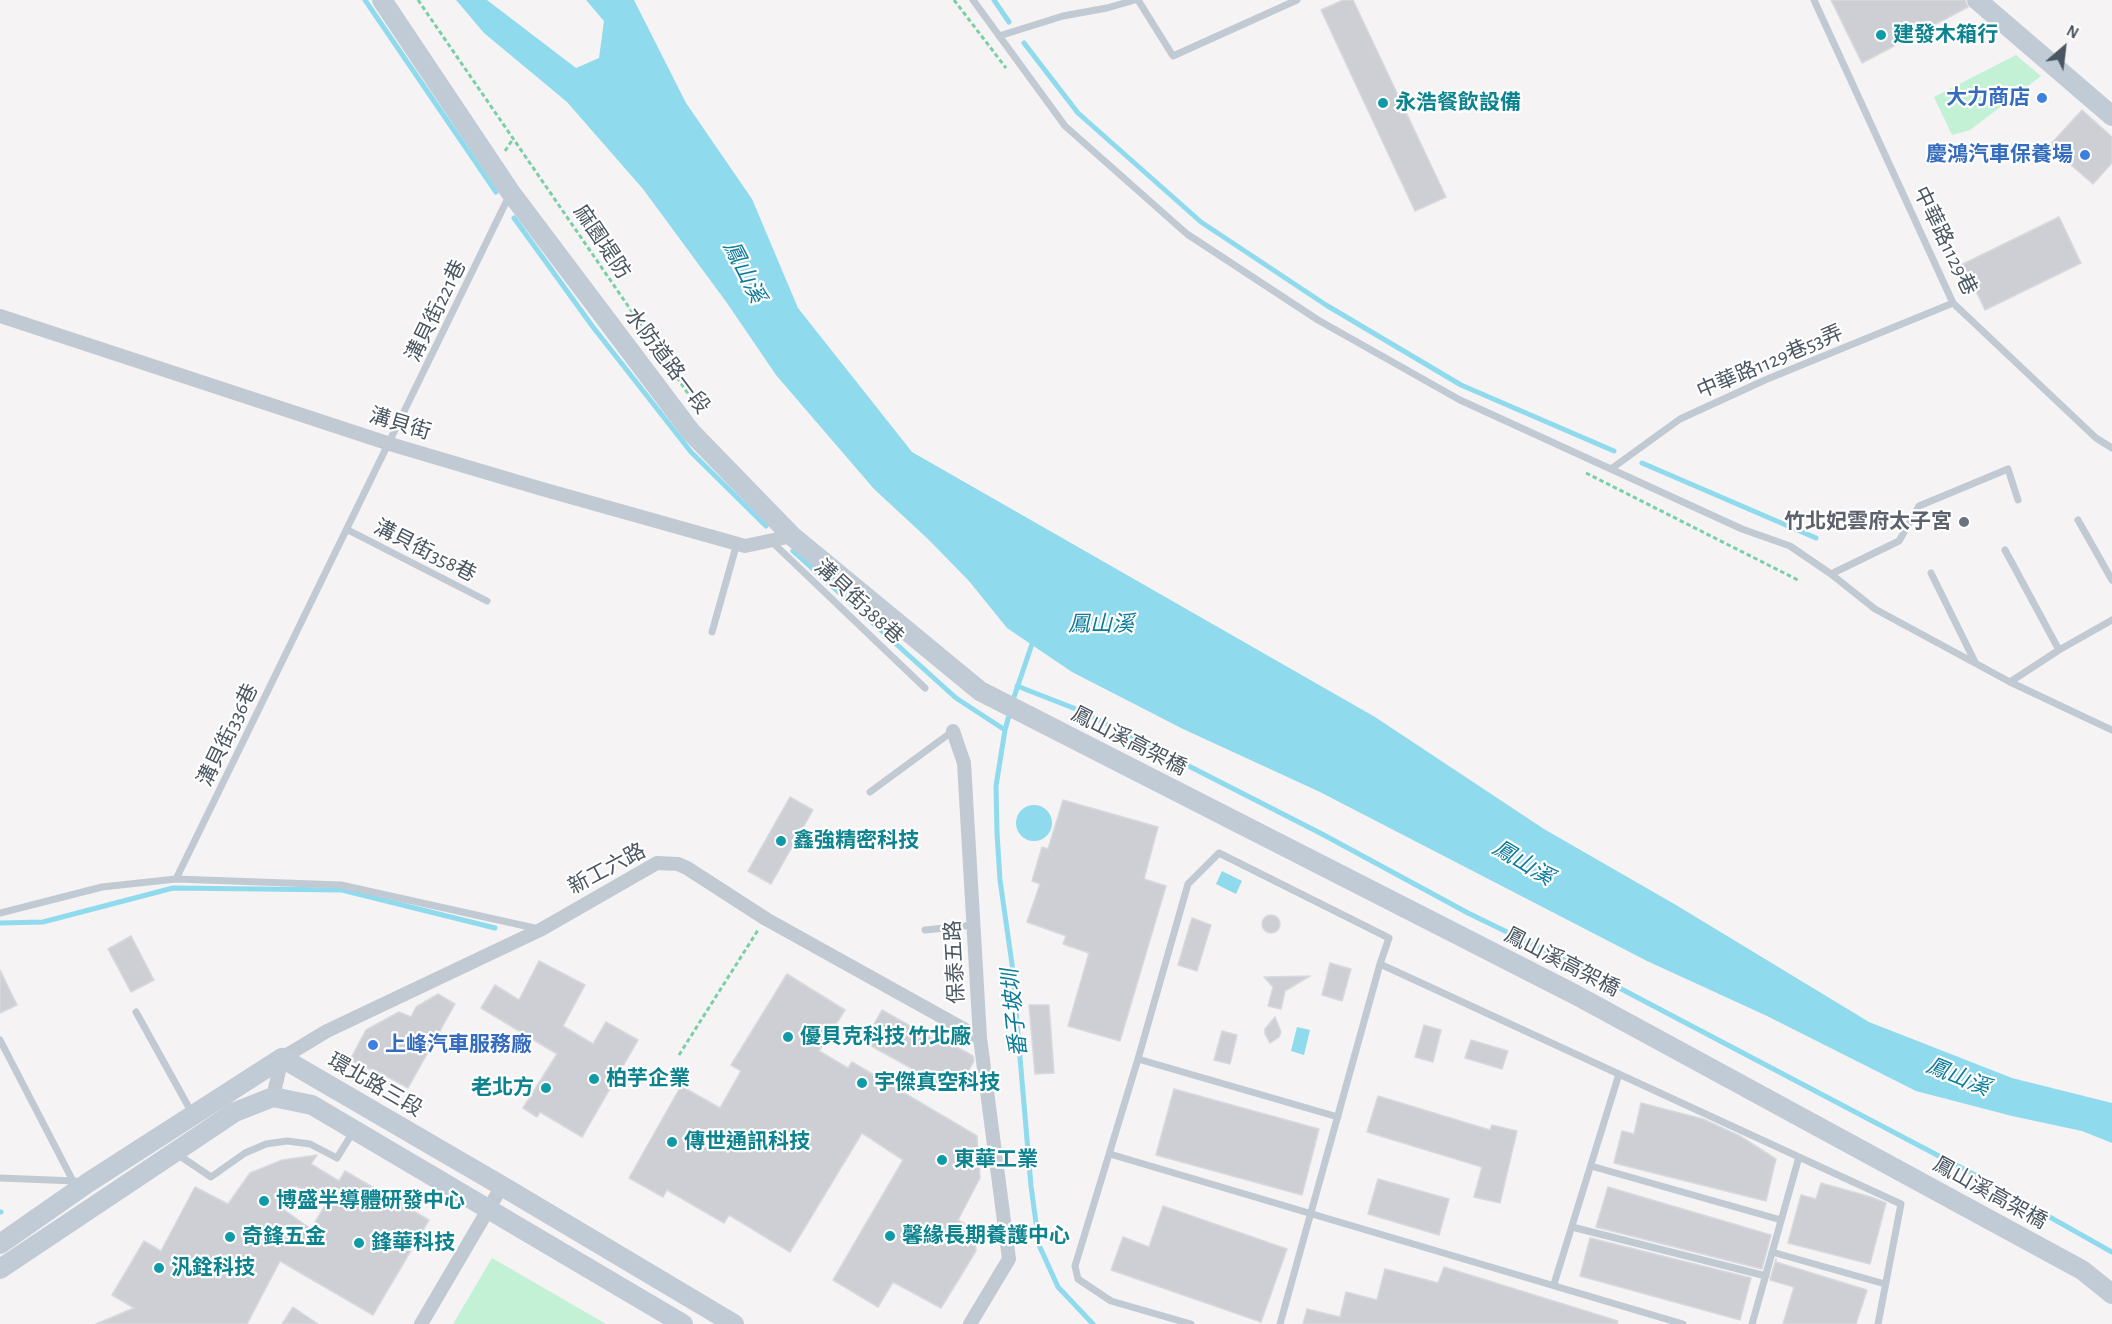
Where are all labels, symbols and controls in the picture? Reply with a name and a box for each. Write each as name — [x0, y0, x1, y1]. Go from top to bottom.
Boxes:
north arrow — [2034, 18, 2094, 78]
place label: 建發木箱行 — [1893, 22, 1998, 48]
text: N — [2064, 22, 2081, 42]
marker: 建發木箱行 — [1874, 28, 1888, 42]
place label: 大力商店 — [1946, 85, 2030, 111]
place label: 永浩餐飲設備 — [1395, 90, 1521, 116]
marker: 大力商店 — [2035, 91, 2049, 105]
marker: 永浩餐飲設備 — [1376, 96, 1390, 110]
place label: 慶鴻汽車保養場 — [1926, 142, 2073, 168]
marker: 慶鴻汽車保養場 — [2078, 148, 2092, 162]
street label: 中華路1129巷 — [1908, 183, 1982, 299]
street label: 麻園堤防 — [568, 200, 636, 284]
water label: 鳳山溪 — [717, 237, 771, 307]
street label: 溝貝街221巷 — [400, 256, 472, 366]
street label: 水防道路一段 — [619, 303, 715, 419]
street label: 中華路1129巷53弄 — [1693, 320, 1847, 404]
street label: 溝貝街 — [366, 403, 434, 445]
place label: 竹北妃雲府太子宮 — [1784, 509, 1952, 535]
street label: 溝貝街358巷 — [370, 514, 480, 588]
marker: 竹北妃雲府太子宮 — [1957, 515, 1971, 529]
street label: 溝貝街388巷 — [809, 554, 909, 650]
water label: 鳳山溪 — [1068, 611, 1134, 637]
street label: 溝貝街336巷 — [192, 680, 264, 790]
street label: 鳳山溪高架橋 — [1067, 701, 1191, 781]
place label: 鑫強精密科技 — [793, 828, 919, 854]
marker: 鑫強精密科技 — [774, 834, 788, 848]
water label: 鳳山溪 — [1488, 835, 1558, 891]
street label: 新工六路 — [564, 838, 650, 900]
street label: 保泰五路 — [940, 919, 970, 1005]
street label: 鳳山溪高架橋 — [1500, 922, 1624, 1002]
water label: 番子坡圳 — [997, 968, 1033, 1058]
place label: 優貝克科技 竹北廠 — [800, 1024, 971, 1050]
marker: 優貝克科技 竹北廠 — [781, 1030, 795, 1044]
place label: 上峰汽車服務廠 — [385, 1032, 532, 1058]
marker: 上峰汽車服務廠 — [366, 1038, 380, 1052]
street label: 環北路三段 — [323, 1048, 427, 1122]
water label: 鳳山溪 — [1922, 1052, 1994, 1102]
place label: 柏芋企業 — [606, 1066, 690, 1092]
place label: 宇傑真空科技 — [874, 1070, 1000, 1096]
marker: 柏芋企業 — [587, 1072, 601, 1086]
place label: 老北方 — [471, 1075, 534, 1101]
marker: 宇傑真空科技 — [855, 1076, 869, 1090]
marker: 老北方 — [539, 1081, 553, 1095]
place label: 傳世通訊科技 — [684, 1129, 810, 1155]
marker: 傳世通訊科技 — [665, 1135, 679, 1149]
place label: 東華工業 — [954, 1147, 1038, 1173]
street label: 鳳山溪高架橋 — [1929, 1151, 2051, 1235]
marker: 東華工業 — [935, 1153, 949, 1167]
place label: 博盛半導體研發中心 — [276, 1188, 465, 1214]
marker: 博盛半導體研發中心 — [257, 1194, 271, 1208]
place label: 馨緣長期養護中心 — [902, 1223, 1070, 1249]
place label: 奇鋒五金 — [242, 1224, 326, 1250]
marker: 馨緣長期養護中心 — [883, 1229, 897, 1243]
marker: 奇鋒五金 — [223, 1230, 237, 1244]
place label: 鋒華科技 — [371, 1230, 455, 1256]
marker: 鋒華科技 — [352, 1236, 366, 1250]
place label: 汎銓科技 — [171, 1255, 255, 1281]
marker: 汎銓科技 — [152, 1261, 166, 1275]

